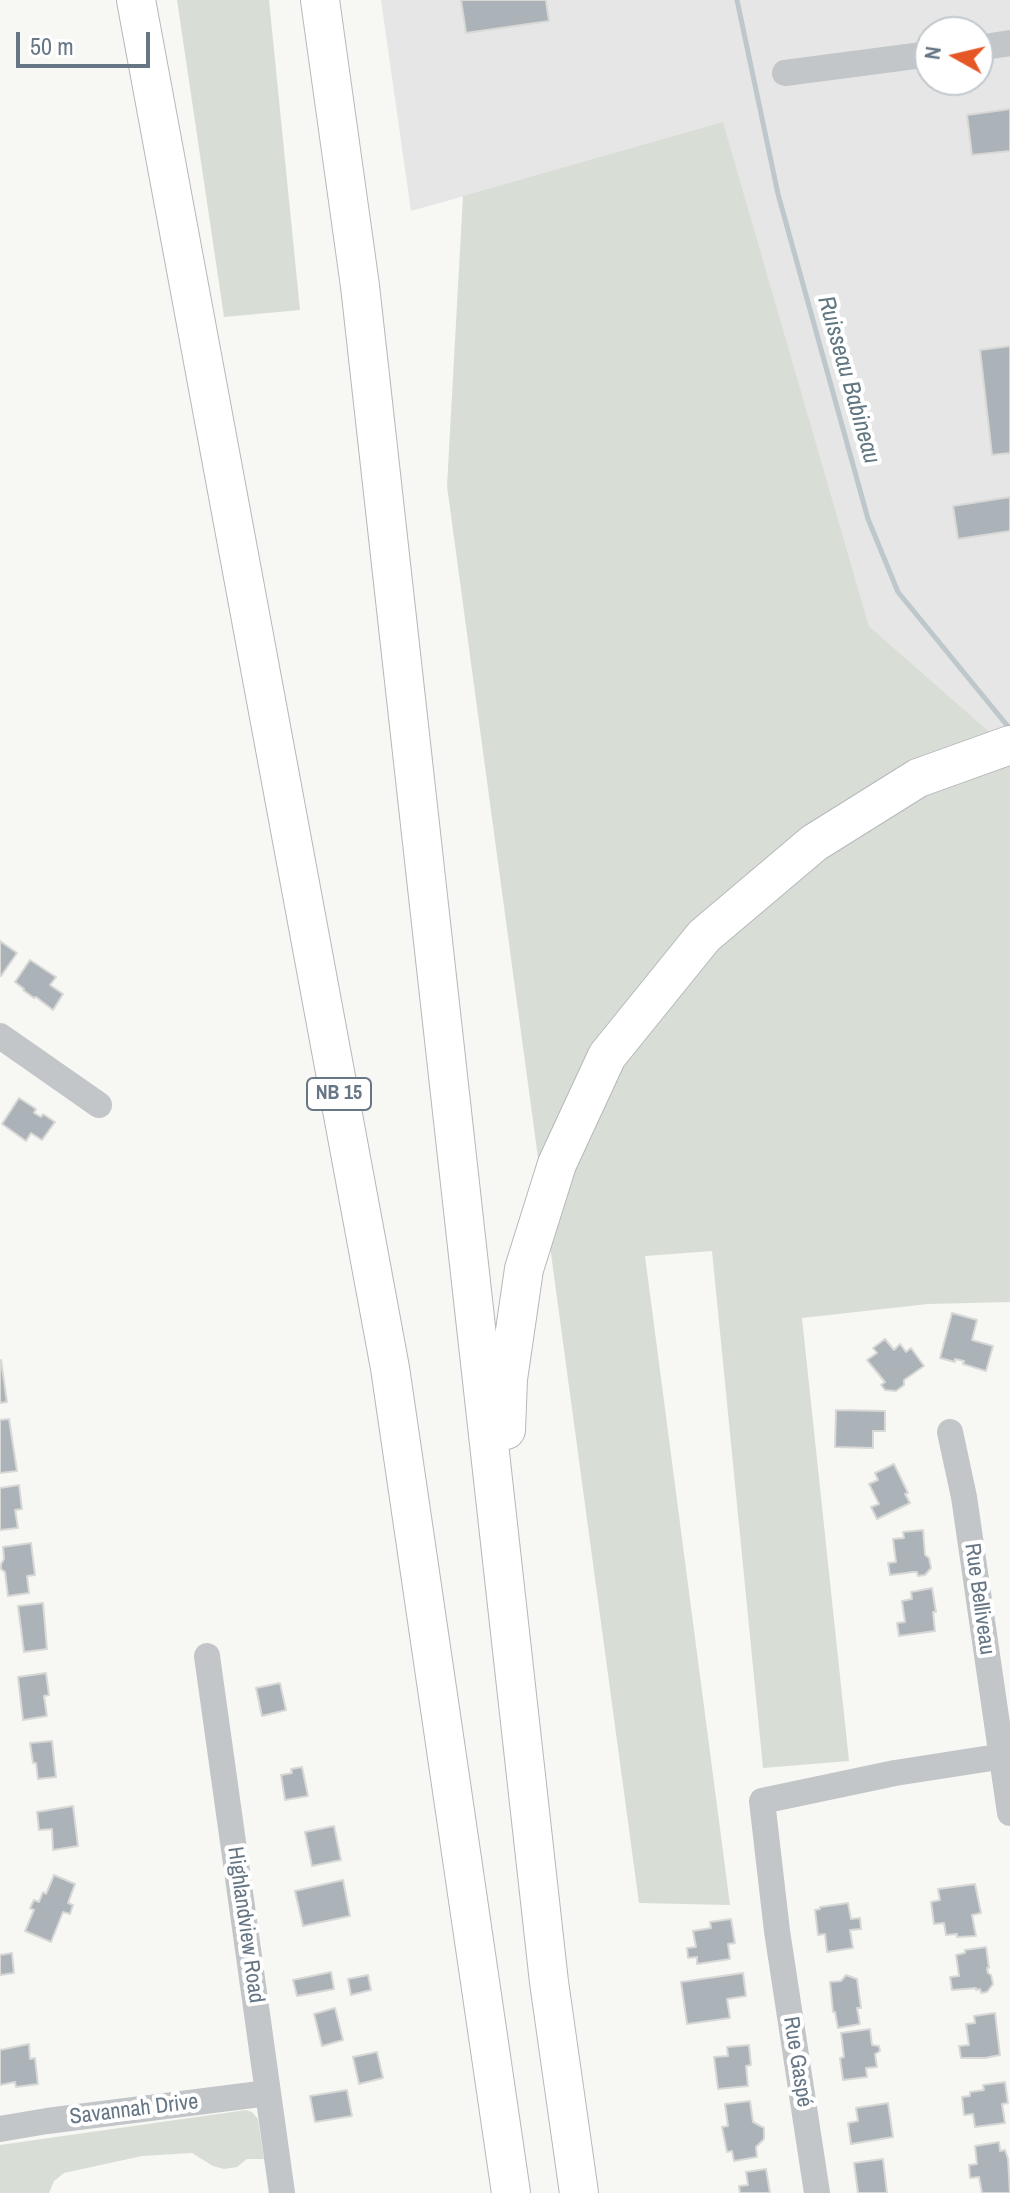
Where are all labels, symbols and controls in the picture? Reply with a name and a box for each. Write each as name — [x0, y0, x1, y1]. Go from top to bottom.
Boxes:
scale bar — [20, 16, 154, 66]
north arrow — [914, 16, 994, 96]
text: 50 m — [30, 30, 74, 62]
text: N — [916, 44, 948, 61]
water label: Ruisseau Babineau — [810, 293, 886, 467]
road number: NB 15 — [307, 1078, 371, 1110]
street label: Rue Belliveau — [958, 1542, 1000, 1656]
street label: Highlandview Road — [221, 1845, 269, 2005]
street label: Rue Gaspé — [777, 2015, 817, 2109]
street label: Savannah Drive — [68, 2089, 200, 2131]

